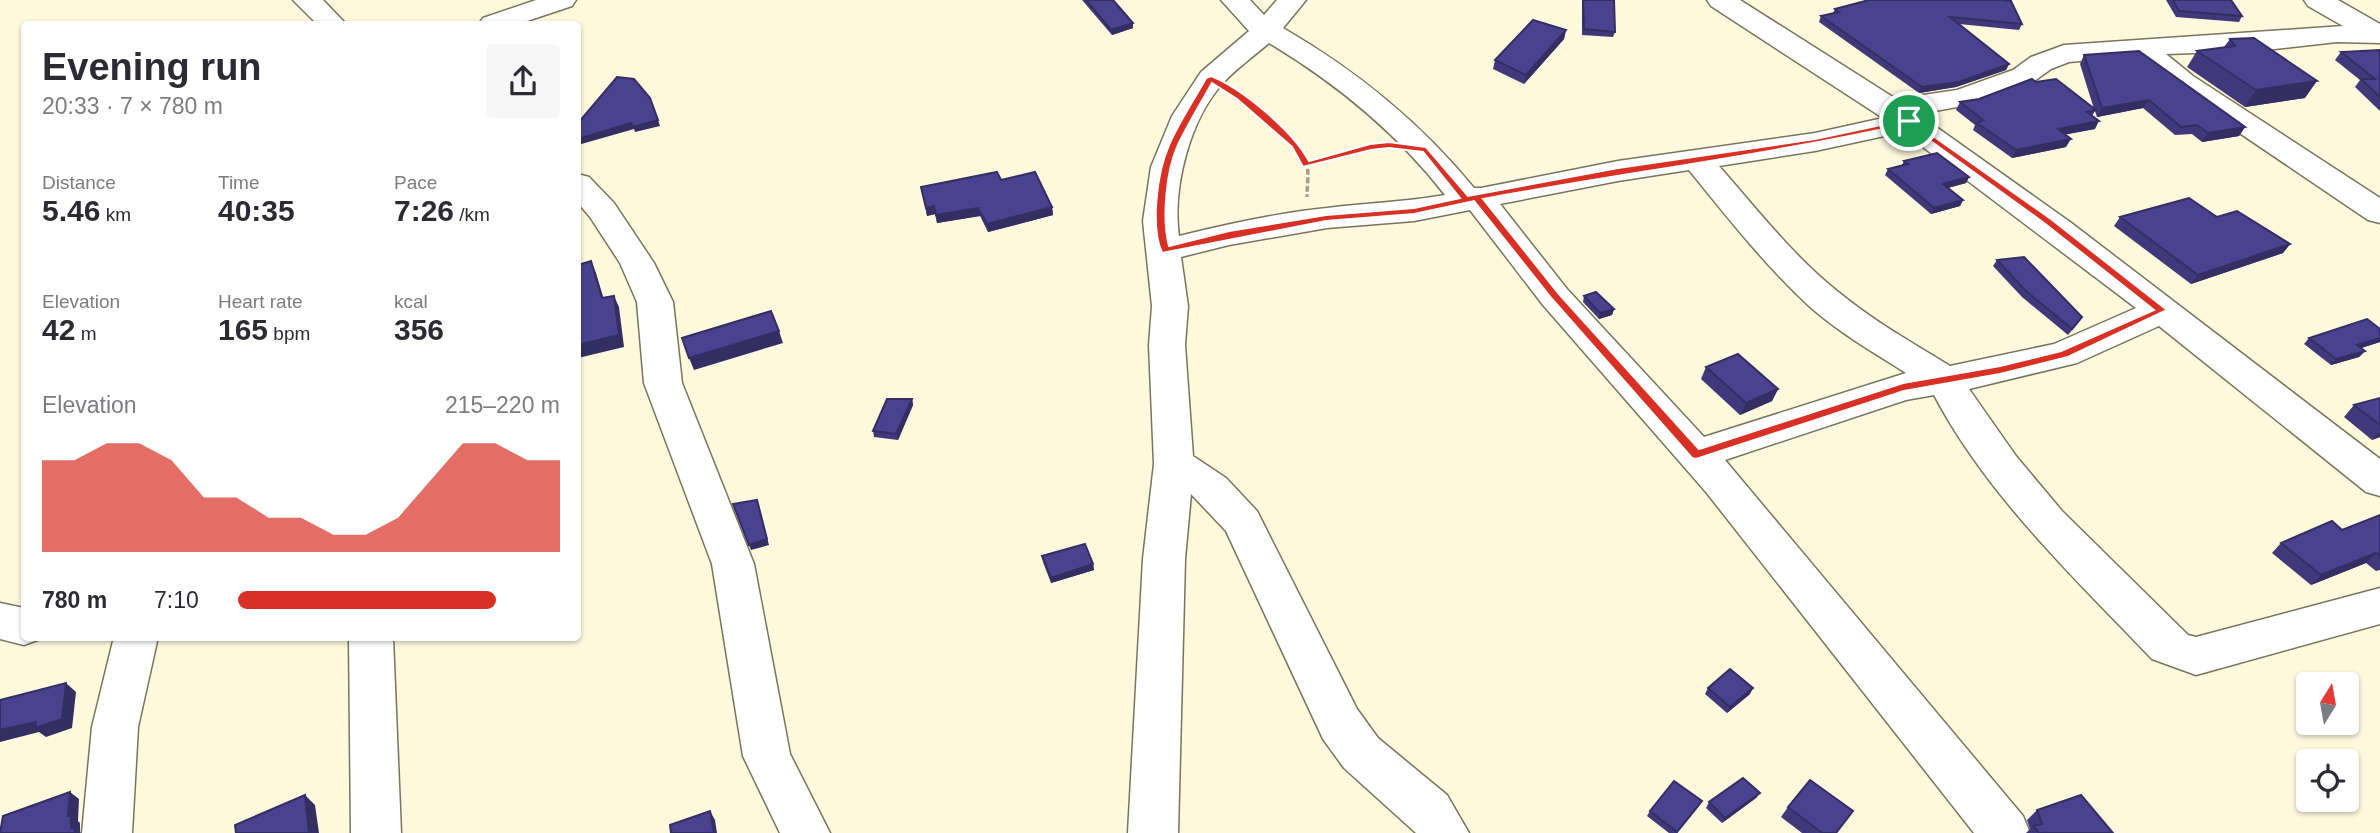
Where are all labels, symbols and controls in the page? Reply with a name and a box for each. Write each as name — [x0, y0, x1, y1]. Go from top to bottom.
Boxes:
button: share — [486, 44, 560, 118]
text: Evening run — [42, 46, 262, 88]
pin — [1879, 91, 1939, 151]
text: 20:33 · 7 × 780 m — [42, 93, 223, 119]
icon: arrive — [1890, 102, 1928, 140]
text: Distance — [42, 172, 116, 193]
text: Time — [218, 172, 260, 193]
text: Pace — [394, 172, 437, 193]
text: 5.46 — [42, 194, 100, 227]
text: 40:35 — [218, 194, 295, 227]
text: 7:26 — [394, 194, 454, 227]
text: km — [100, 204, 131, 225]
text: /km — [454, 204, 490, 225]
text: Elevation — [42, 291, 120, 312]
text: Heart rate — [218, 291, 302, 312]
text: kcal — [394, 291, 428, 312]
text: 42 — [42, 313, 75, 346]
text: 165 — [218, 313, 268, 346]
text: 356 — [394, 313, 444, 346]
text: m — [75, 323, 96, 344]
text: bpm — [268, 323, 310, 344]
text: Elevation — [42, 392, 137, 418]
text: 215–220 m — [445, 392, 560, 418]
text: 780 m — [42, 587, 107, 613]
text: 7:10 — [154, 587, 199, 613]
north arrow — [2296, 672, 2359, 735]
map controls — [2296, 672, 2359, 812]
button: locate — [2296, 749, 2359, 812]

